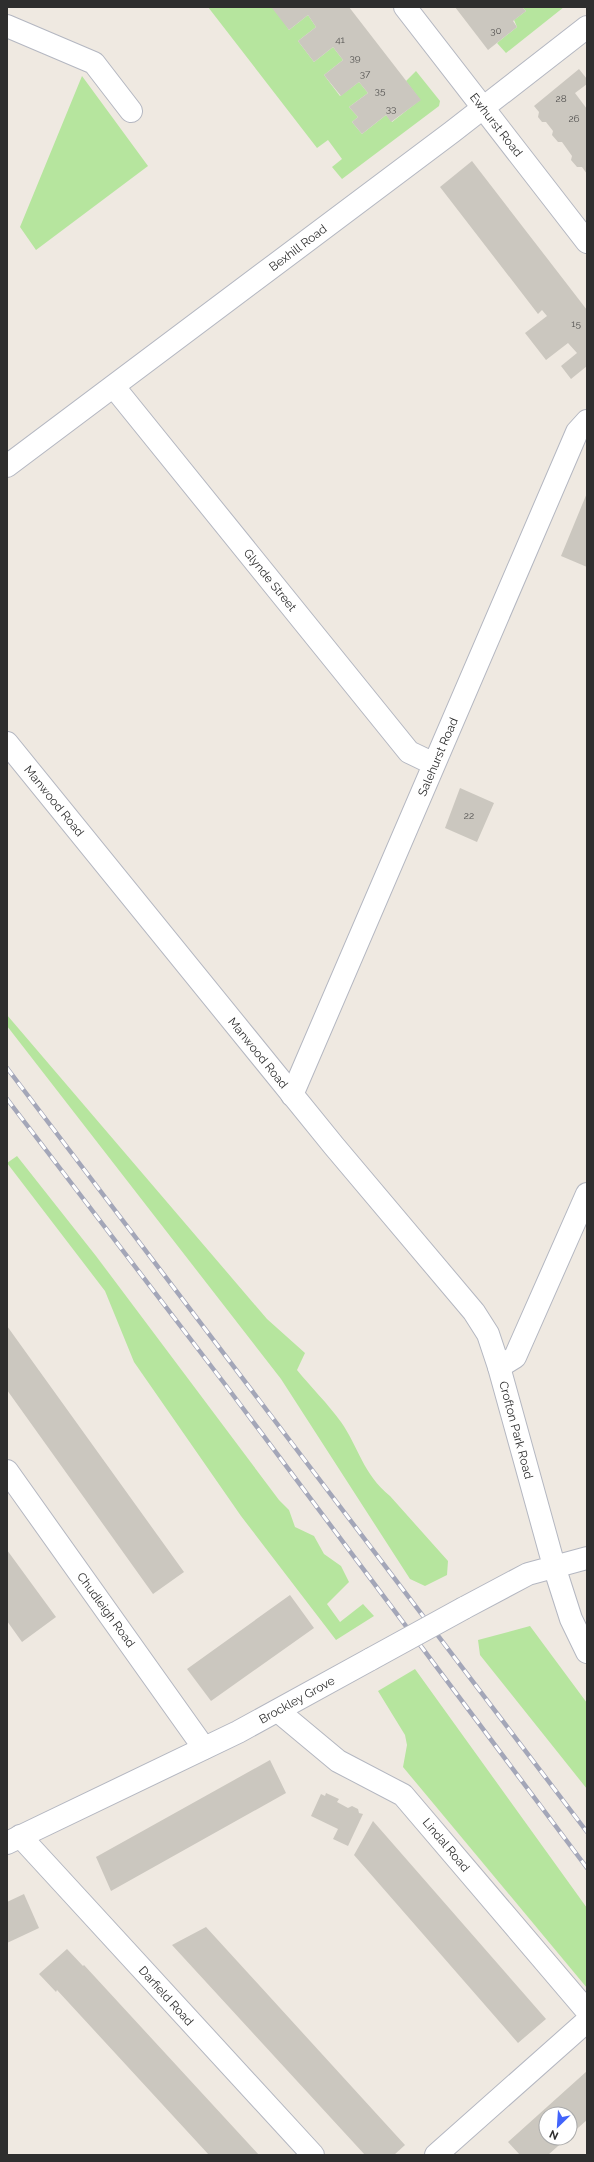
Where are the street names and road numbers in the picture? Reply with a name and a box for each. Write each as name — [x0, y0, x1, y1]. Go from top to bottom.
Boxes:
street label: Ewhurst Road — [467, 90, 525, 160]
street label: Bexhill Road — [266, 222, 330, 274]
street label: Glynde Street — [241, 546, 299, 614]
street label: Salehurst Road — [415, 716, 461, 798]
street label: Manwood Road — [21, 763, 87, 839]
street label: Manwood Road — [225, 1015, 291, 1091]
street label: Crofton Park Road — [496, 1380, 536, 1480]
street label: Chudleigh Road — [74, 1570, 138, 1650]
street label: Brockley Grove — [257, 1673, 337, 1727]
street label: Lindal Road — [420, 1815, 472, 1875]
street label: Darfield Road — [136, 1963, 196, 2029]

